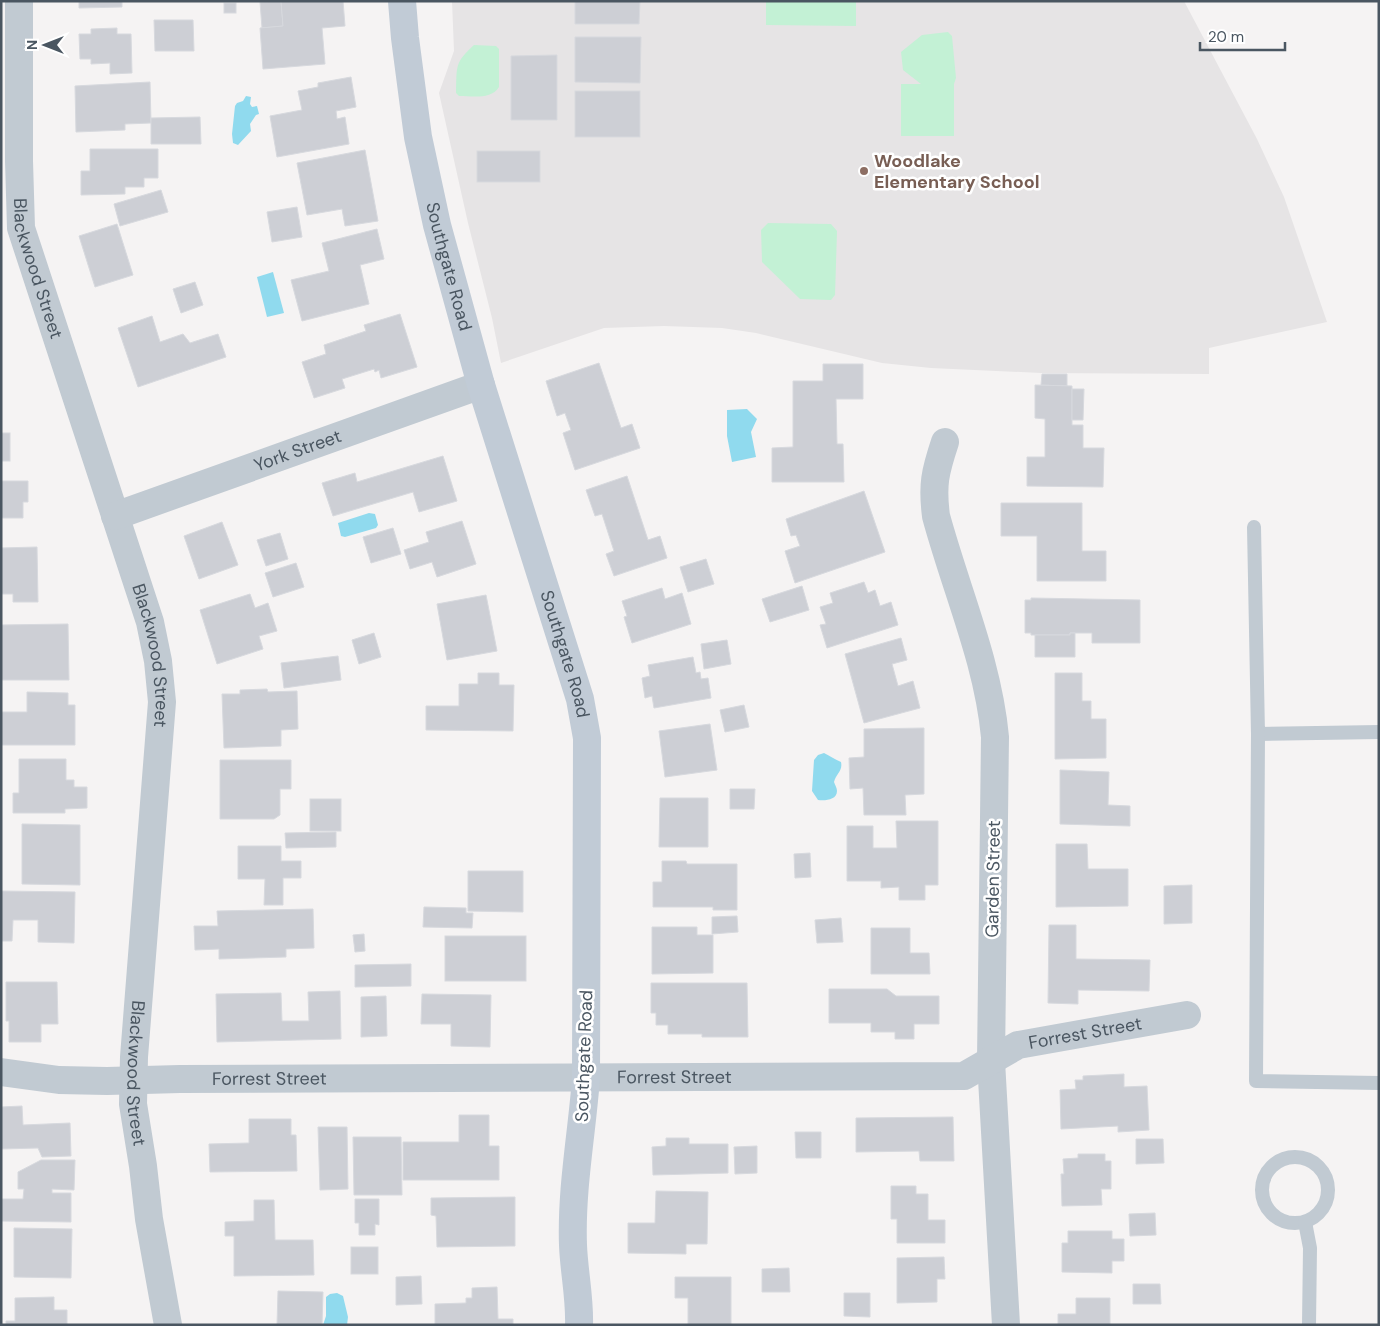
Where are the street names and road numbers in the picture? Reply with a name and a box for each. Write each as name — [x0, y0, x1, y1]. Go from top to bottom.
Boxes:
street label: Blackwood Street — [8, 198, 68, 342]
street label: Southgate Road — [420, 200, 478, 333]
street label: York Street — [251, 424, 345, 477]
street label: Blackwood Street — [126, 581, 174, 728]
street label: Southgate Road — [534, 587, 595, 720]
street label: Garden Street — [980, 820, 1006, 938]
street label: Southgate Road — [570, 990, 598, 1122]
street label: Blackwood Street — [121, 1000, 152, 1148]
street label: Forrest Street — [1027, 1011, 1144, 1055]
street label: Forrest Street — [617, 1065, 732, 1089]
street label: Forrest Street — [212, 1066, 327, 1091]

